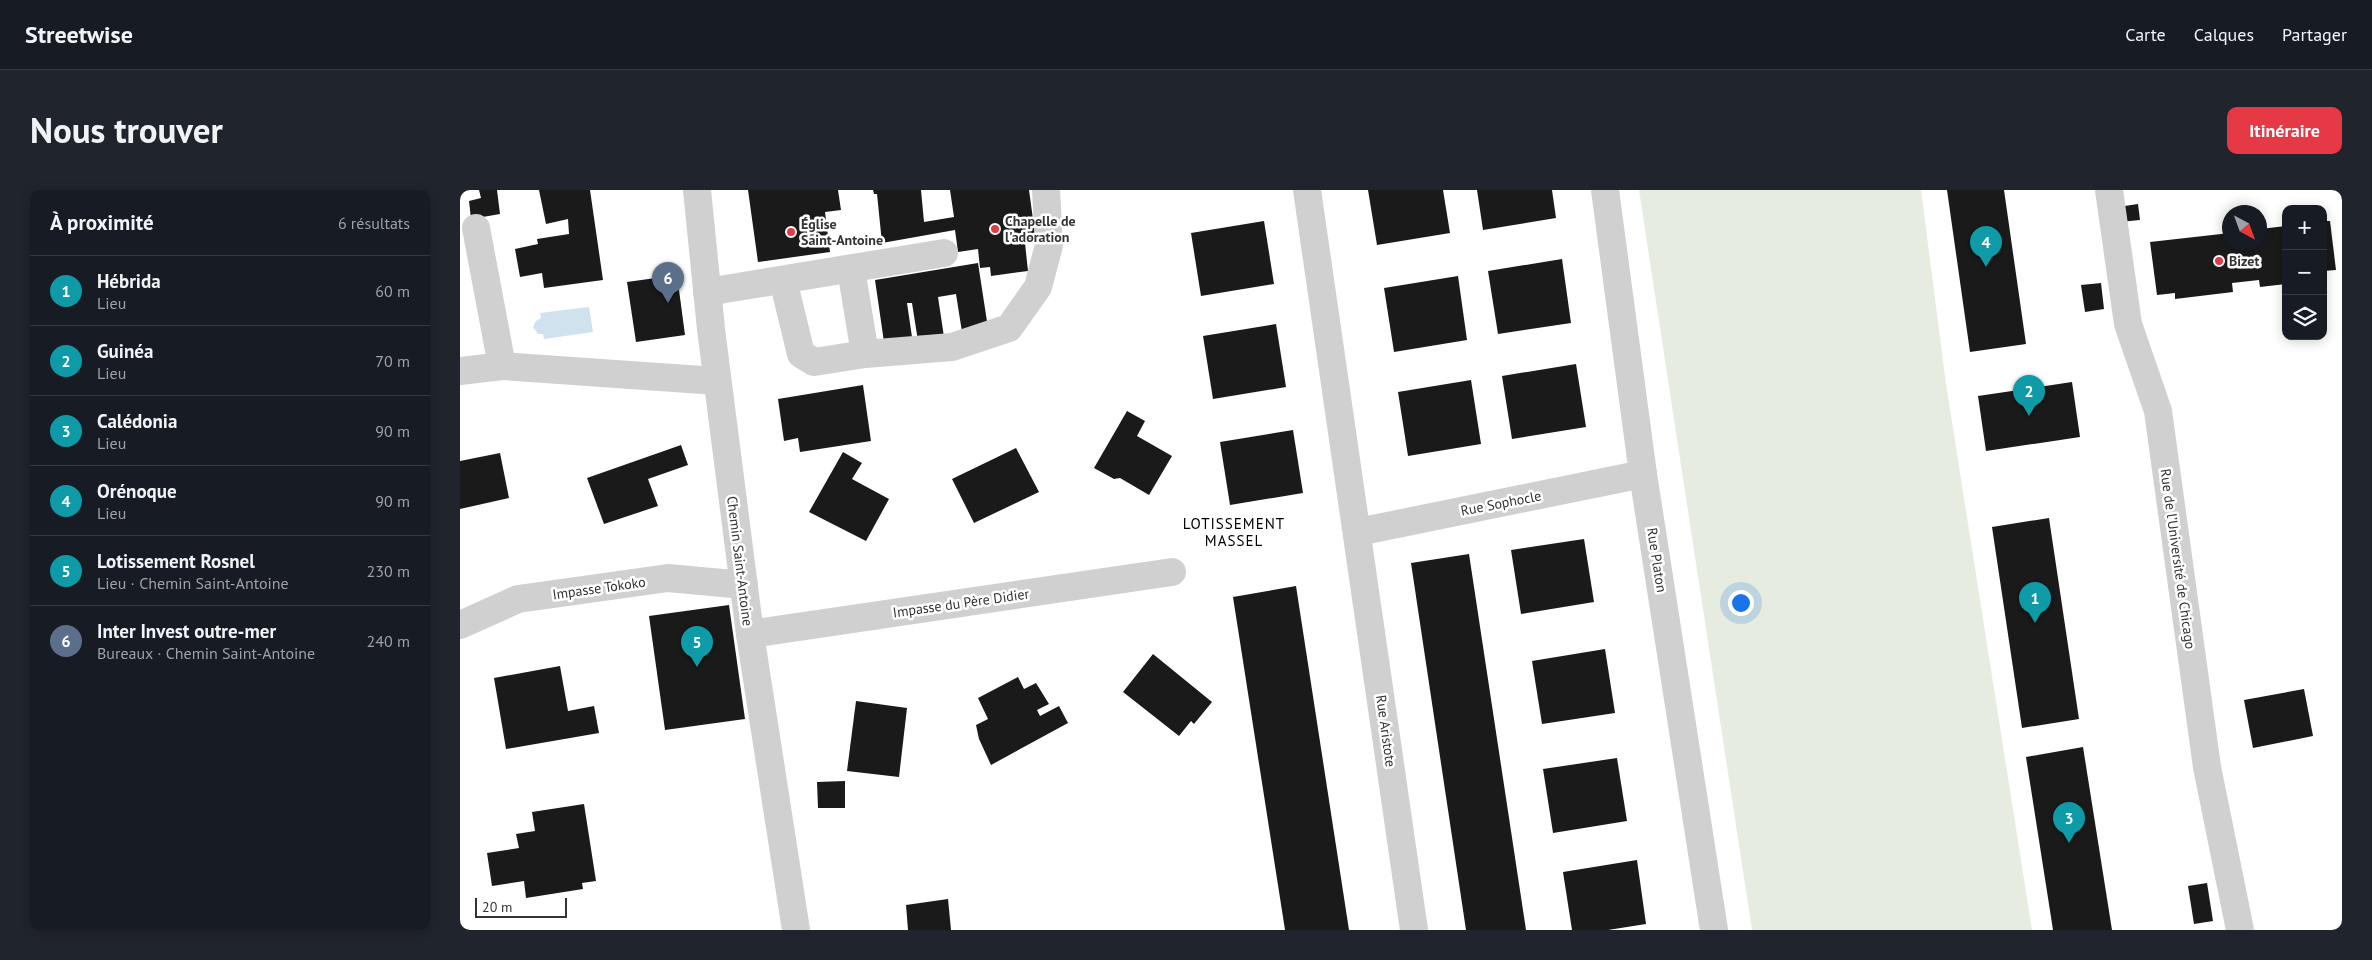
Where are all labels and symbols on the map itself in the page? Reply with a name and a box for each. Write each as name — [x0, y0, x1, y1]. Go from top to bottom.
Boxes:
north arrow — [2222, 205, 2267, 250]
place label: Chapelle de l'adoration — [1005, 212, 1076, 246]
place label: Église Saint-Antoine — [801, 215, 883, 249]
marker: Chapelle de l'adoration — [989, 223, 1001, 235]
marker: Église Saint-Antoine — [785, 226, 797, 238]
pin: 4 — [1970, 226, 2002, 267]
place label: Bizet — [2229, 252, 2259, 270]
marker: Bizet — [2213, 255, 2225, 267]
pin: 6 — [652, 262, 684, 303]
pin: 2 — [2013, 375, 2045, 416]
street label: Rue de l’Université de Chicago — [2156, 468, 2200, 650]
street label: Rue Sophocle — [1459, 486, 1543, 520]
street label: Chemin Saint-Antoine — [723, 495, 757, 627]
district label: LOTISSEMENT MASSEL — [1183, 514, 1285, 550]
street label: Rue Platon — [1643, 526, 1671, 594]
street label: Impasse Tokoko — [551, 573, 647, 603]
pin: 1 — [2019, 582, 2051, 623]
street label: Impasse du Père Didier — [892, 584, 1031, 621]
your location — [1728, 590, 1754, 616]
pin: 5 — [681, 626, 713, 667]
street label: Rue Aristote — [1372, 694, 1400, 768]
pin: 3 — [2053, 802, 2085, 843]
scale bar — [475, 895, 568, 918]

